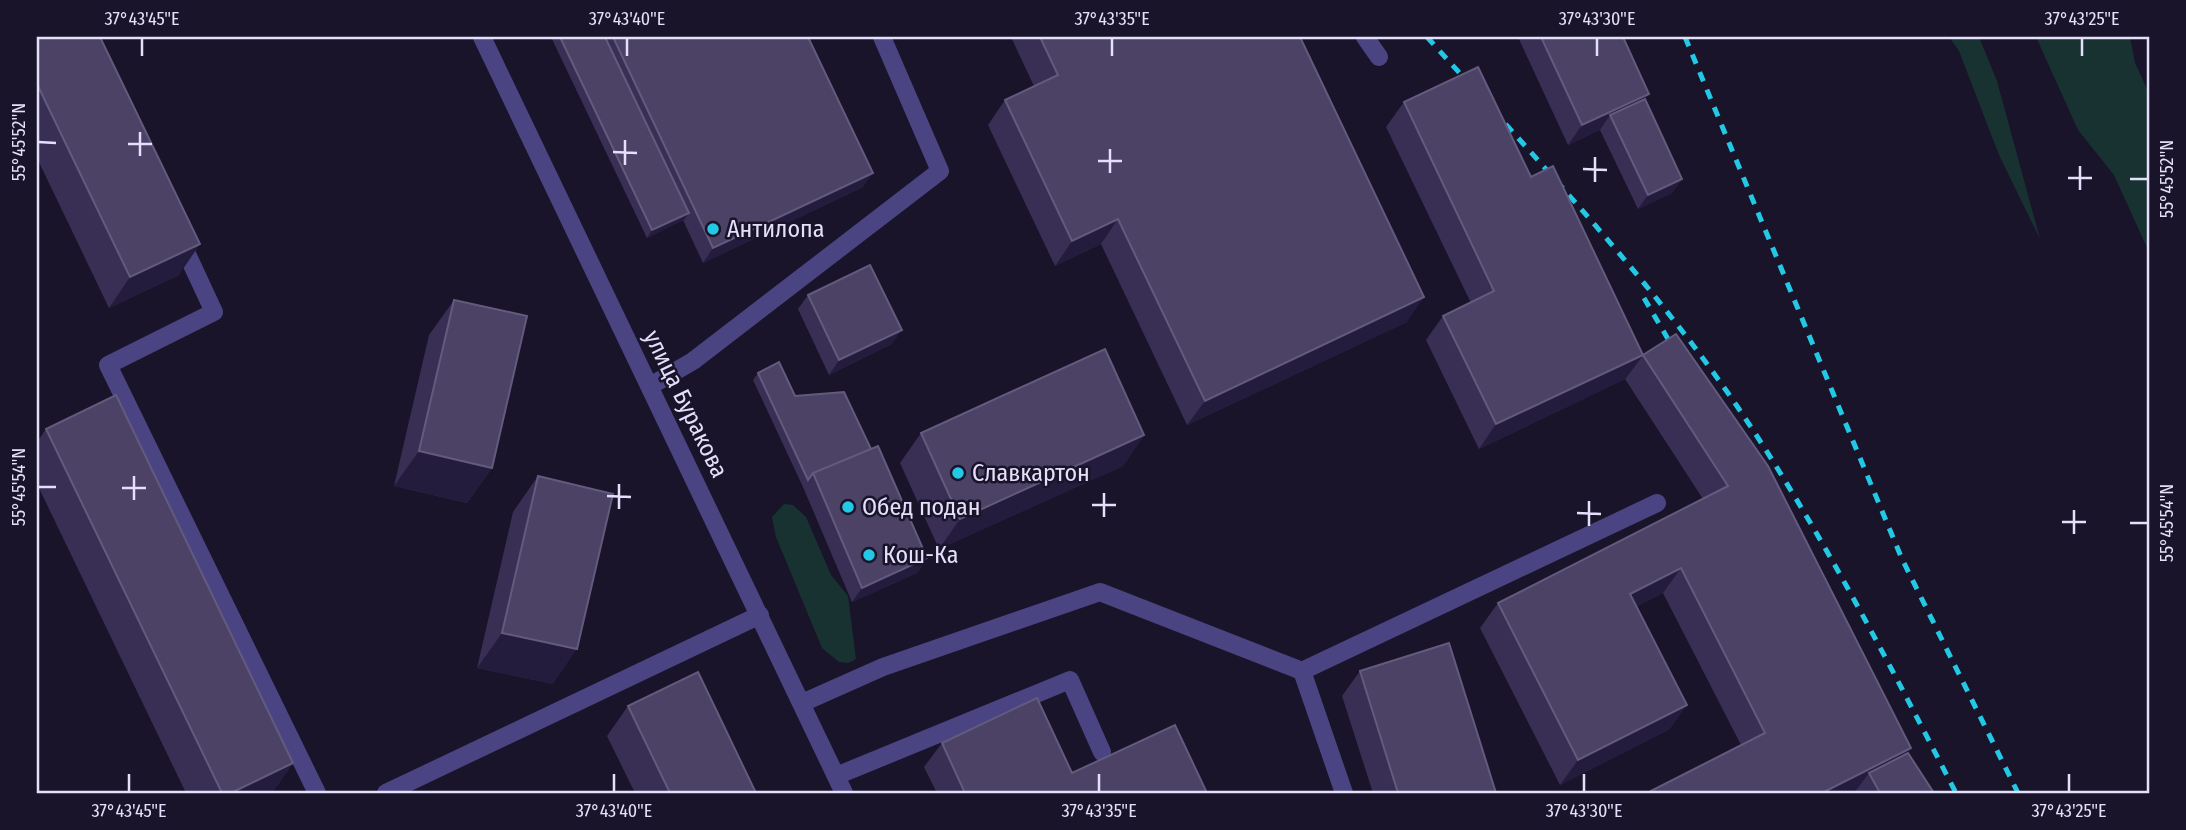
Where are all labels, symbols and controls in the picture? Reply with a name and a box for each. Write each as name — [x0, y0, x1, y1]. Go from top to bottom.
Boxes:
text: 37°43'45"E — [105, 8, 179, 30]
text: 37°43'40"E — [589, 8, 665, 30]
text: 37°43'35"E — [1074, 8, 1150, 30]
text: 37°43'30"E — [1559, 8, 1635, 30]
text: 37°43'25"E — [2044, 8, 2120, 30]
text: 55°45'52"N — [8, 103, 30, 181]
text: 55°45'52"N — [2156, 140, 2178, 218]
place label: Антилопа — [727, 215, 825, 243]
marker: Антилопа — [705, 221, 721, 237]
street label: улица Буракова — [638, 326, 734, 482]
text: 55°45'54"N — [8, 448, 30, 526]
place label: Славкартон — [972, 459, 1090, 487]
marker: Славкартон — [950, 465, 966, 481]
text: 55°45'54"N — [2156, 484, 2178, 562]
place label: Обед подан — [862, 493, 981, 521]
marker: Обед подан — [840, 499, 856, 515]
place label: Кош-Ка — [883, 541, 959, 569]
marker: Кош-Ка — [861, 547, 877, 563]
text: 37°43'45"E — [92, 800, 166, 822]
text: 37°43'40"E — [576, 800, 652, 822]
text: 37°43'35"E — [1061, 800, 1137, 822]
text: 37°43'30"E — [1546, 800, 1622, 822]
text: 37°43'25"E — [2031, 800, 2107, 822]

